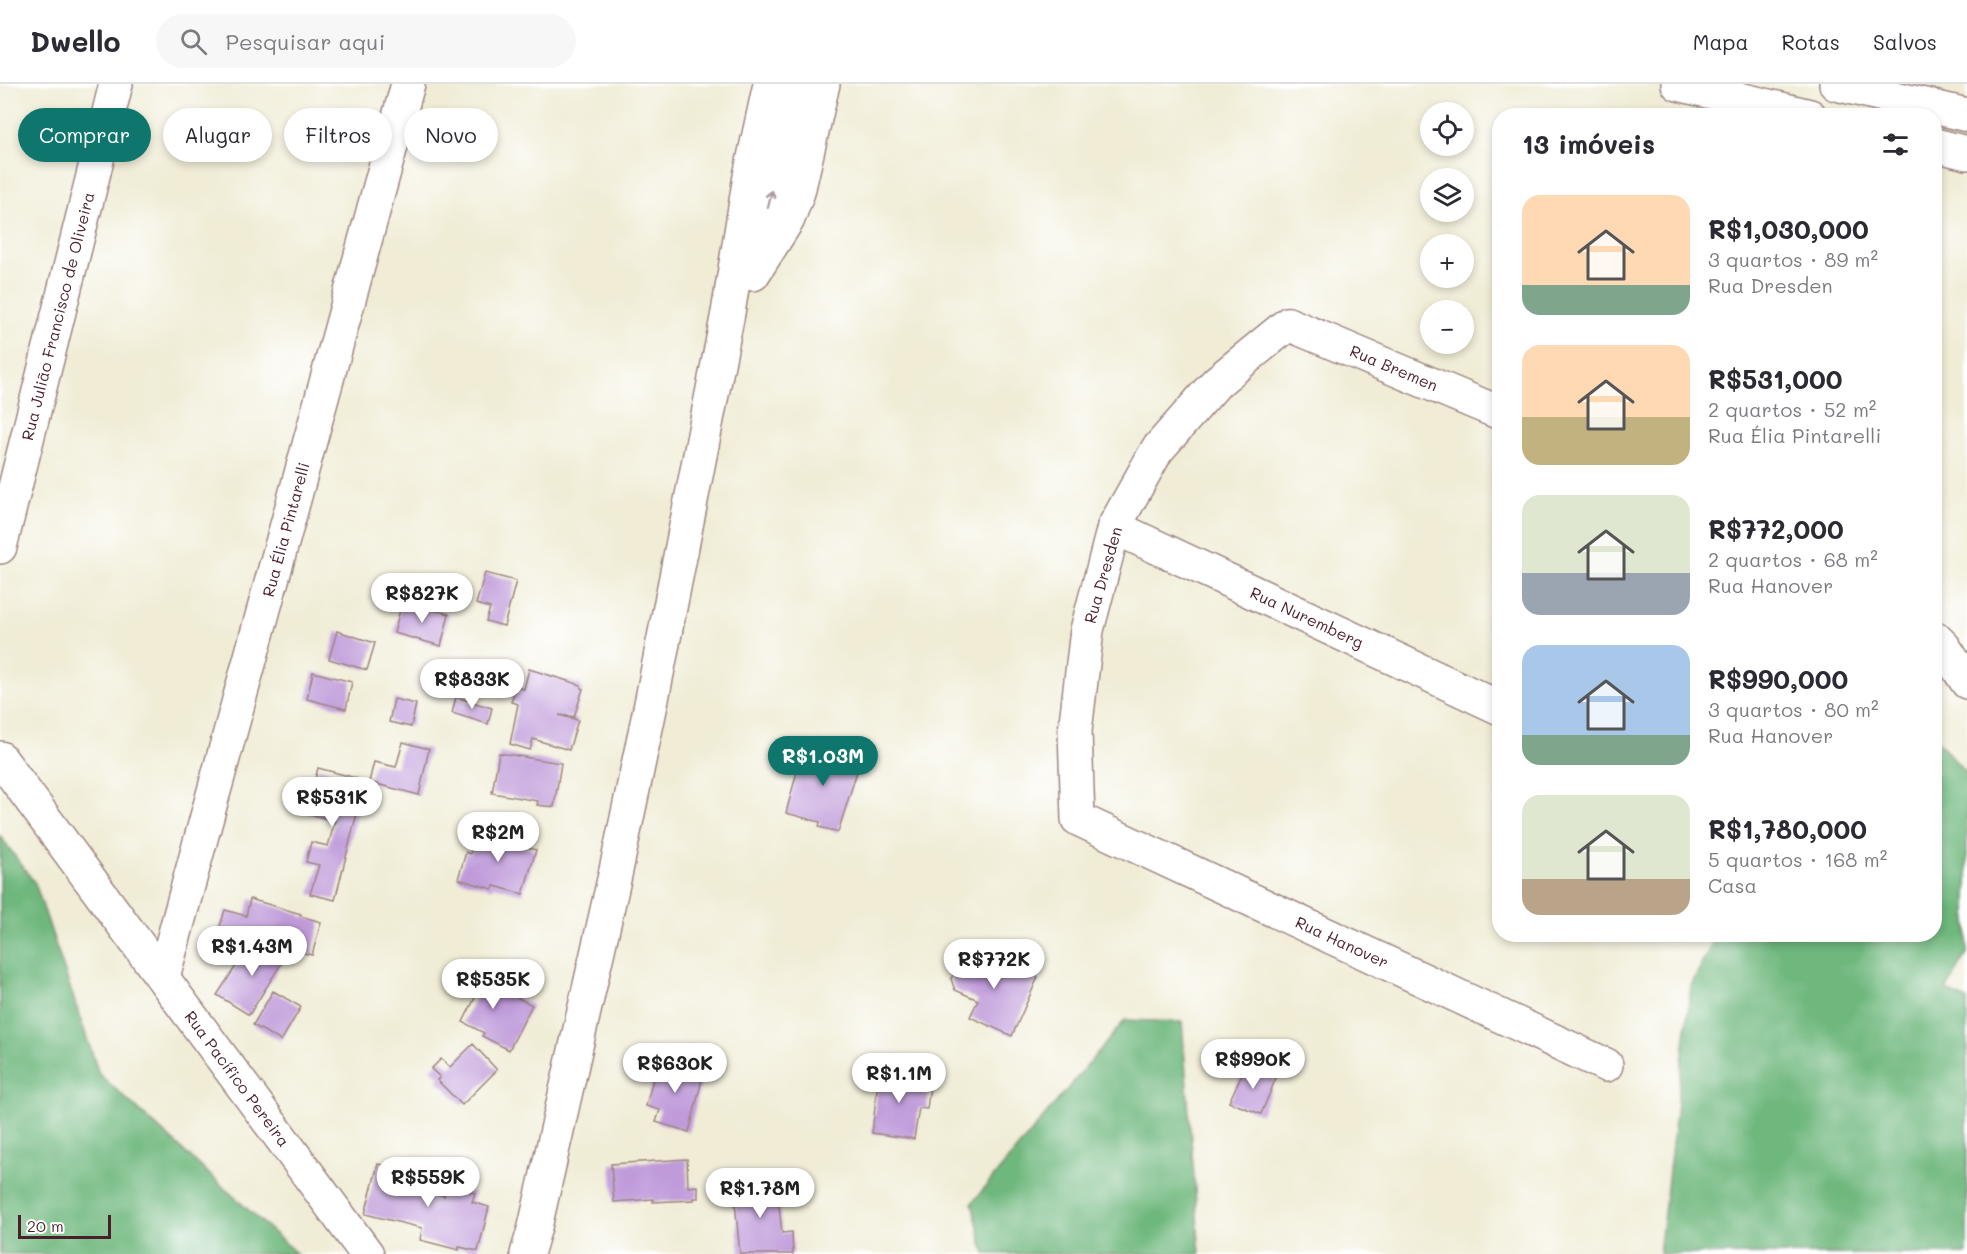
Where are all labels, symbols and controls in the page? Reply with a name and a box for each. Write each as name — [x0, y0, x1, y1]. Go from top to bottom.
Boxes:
search box — [156, 14, 576, 68]
text: Dwello — [30, 23, 120, 59]
icon: search — [177, 25, 210, 58]
text: Pesquisar aqui — [225, 27, 385, 56]
text: Mapa — [1693, 28, 1749, 55]
text: Rotas — [1782, 28, 1840, 55]
text: Salvos — [1873, 28, 1937, 55]
map controls — [1420, 102, 1474, 354]
button: locate — [1420, 102, 1474, 156]
chip: Comprar — [18, 108, 151, 162]
chip: Alugar — [163, 108, 272, 162]
chip: Filtros — [284, 108, 392, 162]
chip: Novo — [404, 108, 498, 162]
text: 13 imóveis — [1522, 127, 1655, 161]
icon: filters — [1879, 128, 1912, 161]
button: layers — [1420, 168, 1474, 222]
street label: Rua Julião Francisco de Oliveira — [16, 190, 99, 442]
one-way arrow — [765, 190, 777, 209]
text: R$1,030,000 — [1708, 212, 1869, 246]
icon: home — [1570, 219, 1642, 291]
button: + — [1420, 234, 1474, 288]
text: 3 quartos · 89 m² — [1708, 246, 1878, 272]
text: Rua Dresden — [1708, 272, 1833, 298]
button: − — [1420, 300, 1474, 354]
street label: Rua Bremen — [1347, 340, 1441, 395]
text: R$531,000 — [1708, 362, 1843, 396]
icon: home — [1570, 369, 1642, 441]
text: 2 quartos · 52 m² — [1708, 396, 1876, 422]
text: Rua Élia Pintarelli — [1708, 422, 1881, 448]
street label: Rua Élia Pintarelli — [257, 460, 314, 599]
text: R$772,000 — [1708, 512, 1844, 546]
icon: home — [1570, 519, 1642, 591]
street label: Rua Dresden — [1079, 524, 1126, 626]
text: 2 quartos · 68 m² — [1708, 546, 1878, 572]
text: Rua Hanover — [1708, 572, 1833, 598]
pin: R$827K — [373, 573, 471, 624]
text: R$827K — [385, 579, 459, 605]
street label: Rua Nuremberg — [1247, 581, 1367, 653]
pin: R$833K — [423, 659, 521, 710]
text: R$990,000 — [1708, 662, 1848, 696]
text: R$833K — [434, 665, 510, 691]
icon: home — [1570, 669, 1642, 741]
text: 3 quartos · 80 m² — [1708, 696, 1879, 722]
text: Rua Hanover — [1708, 722, 1833, 748]
pin: R$1.03M — [768, 736, 878, 787]
text: R$1.03M — [782, 742, 864, 768]
pin: R$531K — [283, 777, 381, 828]
text: R$531K — [296, 783, 368, 809]
pin: R$2M — [462, 812, 534, 863]
text: R$1,780,000 — [1708, 812, 1867, 846]
text: R$2M — [471, 818, 525, 844]
icon: home — [1570, 819, 1642, 891]
text: 5 quartos · 168 m² — [1708, 846, 1887, 872]
text: Casa — [1708, 872, 1757, 898]
street label: Rua Hanover — [1292, 911, 1392, 972]
pin: R$1.43M — [197, 926, 307, 977]
text: R$1.43M — [211, 932, 293, 958]
pin: R$772K — [945, 939, 1043, 990]
text: R$772K — [958, 945, 1030, 971]
pin: R$535K — [444, 959, 542, 1010]
text: R$535K — [456, 965, 530, 991]
street label: Rua Pacífico Pereira — [180, 1006, 295, 1151]
pin: R$990K — [1204, 1039, 1302, 1090]
pin: R$630K — [626, 1043, 724, 1094]
text: R$990K — [1215, 1045, 1291, 1071]
text: R$630K — [637, 1049, 713, 1075]
pin: R$1.1M — [850, 1053, 948, 1104]
text: R$1.1M — [866, 1059, 932, 1085]
pin: R$559K — [379, 1157, 477, 1208]
text: R$559K — [391, 1163, 465, 1189]
pin: R$1.78M — [705, 1168, 815, 1219]
text: R$1.78M — [720, 1174, 800, 1200]
scale bar — [18, 1212, 111, 1240]
text: 20 m — [27, 1215, 64, 1236]

